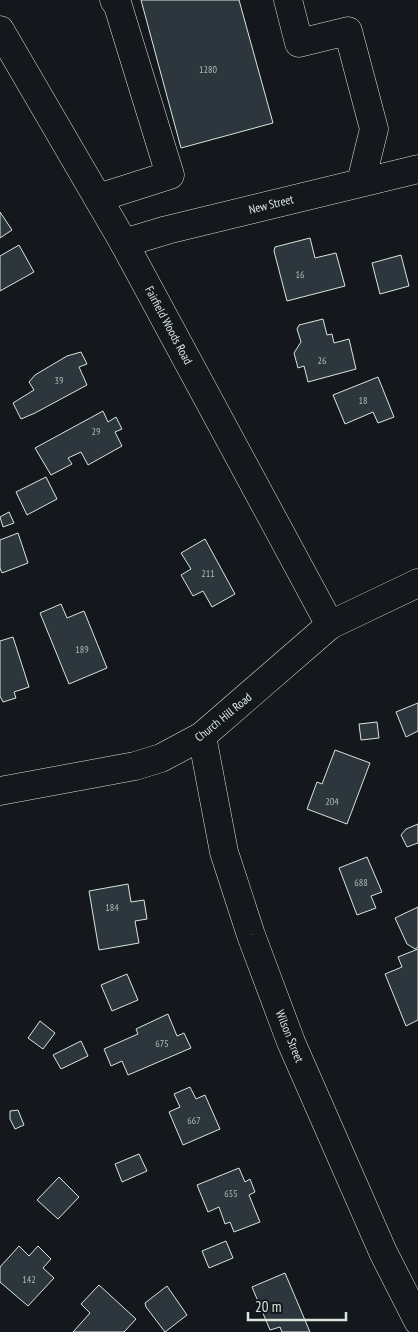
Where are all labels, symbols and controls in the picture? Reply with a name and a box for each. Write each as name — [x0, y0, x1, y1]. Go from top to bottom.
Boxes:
house number: 1280 — [199, 63, 218, 76]
street label: New Street — [247, 191, 296, 217]
house number: 16 — [296, 268, 305, 281]
street label: Fairfield Woods Road — [142, 283, 196, 367]
house number: 26 — [318, 354, 327, 367]
house number: 39 — [55, 374, 64, 387]
house number: 18 — [359, 394, 368, 407]
house number: 29 — [92, 425, 101, 438]
house number: 211 — [201, 567, 215, 580]
house number: 189 — [75, 643, 89, 656]
street label: Church Hill Road — [191, 689, 255, 745]
house number: 204 — [325, 795, 339, 808]
house number: 688 — [354, 876, 368, 889]
house number: 184 — [105, 901, 119, 914]
street label: Wilson Street — [273, 1008, 308, 1065]
house number: 675 — [155, 1037, 169, 1050]
house number: 667 — [187, 1114, 201, 1127]
house number: 655 — [224, 1187, 238, 1200]
house number: 142 — [22, 1273, 36, 1286]
scale bar — [248, 1290, 346, 1322]
text: 20 m — [255, 1297, 281, 1316]

